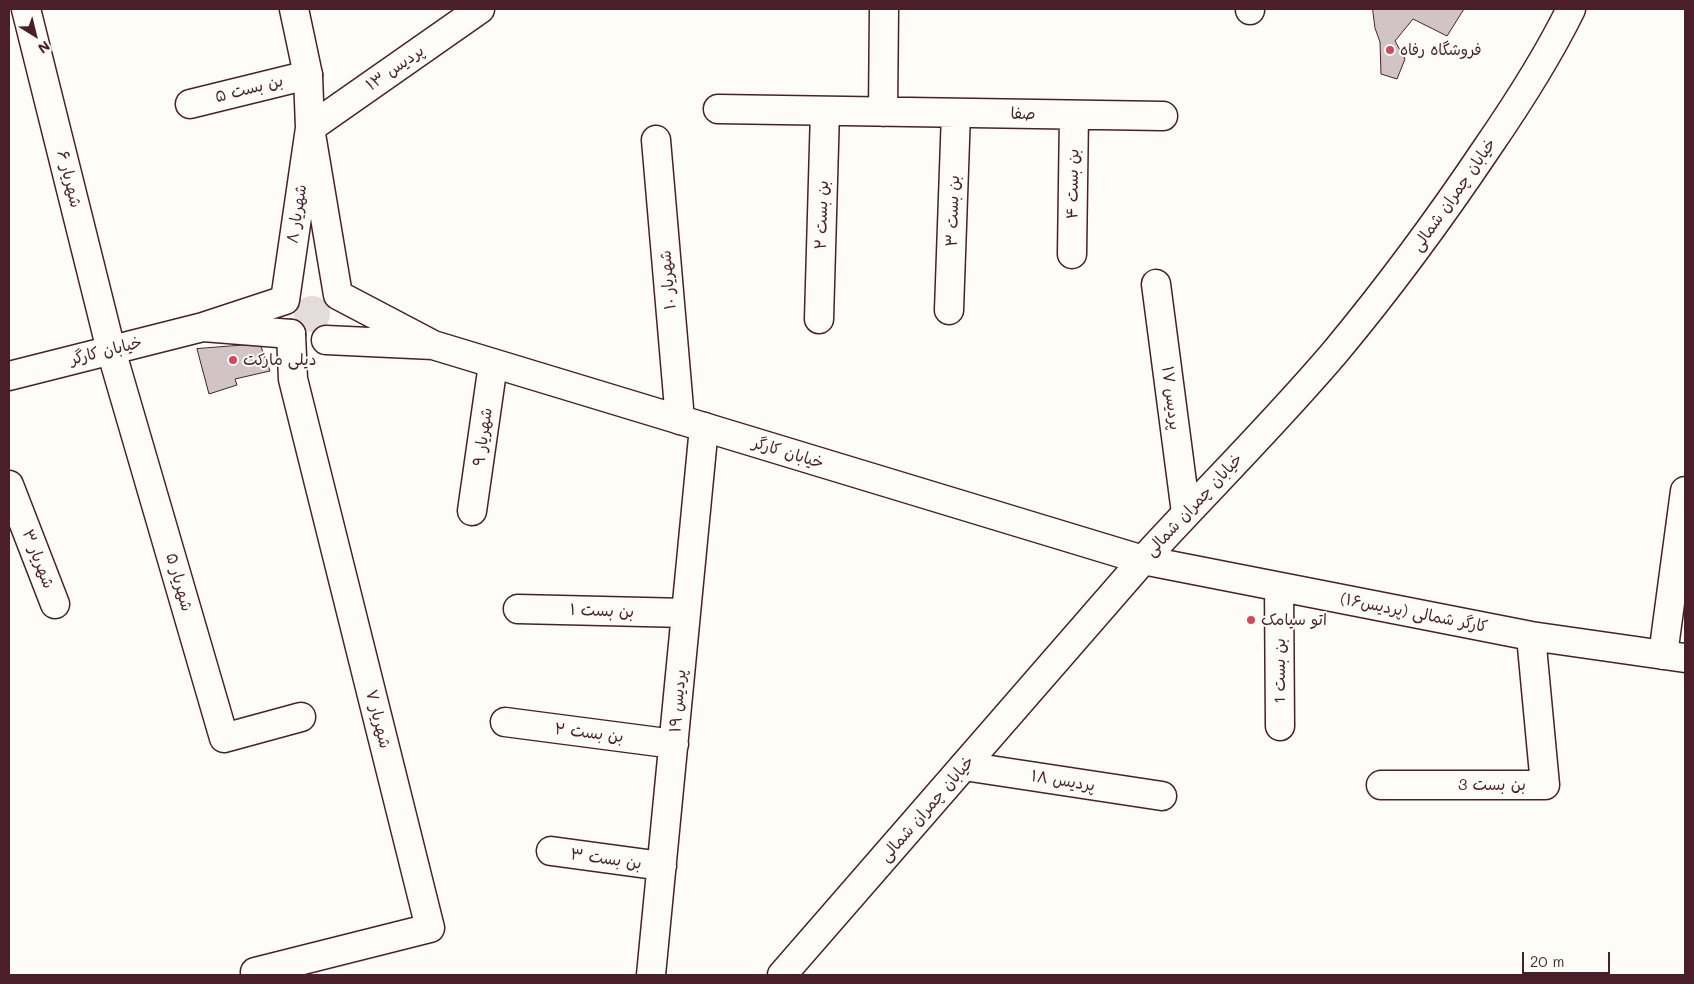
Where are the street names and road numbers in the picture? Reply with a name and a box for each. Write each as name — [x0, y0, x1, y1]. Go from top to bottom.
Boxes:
street label: پردیس ۱۳ — [362, 41, 428, 95]
street label: بن بست ۵ — [213, 71, 285, 107]
street label: صفا — [1010, 104, 1036, 124]
street label: خیابان چمران شمالی — [1408, 135, 1500, 255]
street label: شهریار ۶ — [53, 148, 85, 210]
street label: بن بست ۴ — [1063, 149, 1083, 219]
street label: بن بست ۳ — [942, 175, 964, 247]
street label: بن بست ۲ — [811, 180, 833, 250]
street label: شهریار ۸ — [283, 183, 311, 245]
street label: شهریار ۱۰ — [656, 249, 680, 311]
street label: خیابان کارگر — [68, 333, 144, 369]
street label: پردیس ۱۷ — [1158, 365, 1184, 431]
street label: شهریار ۹ — [469, 407, 497, 467]
street label: خیابان کارگر — [750, 433, 826, 473]
street label: خیابان چمران شمالی — [1141, 450, 1247, 560]
street label: شهریار ۳ — [18, 527, 58, 591]
street label: شهریار ۵ — [162, 551, 196, 613]
street label: کارگر شمالی (پردیس۱۶) — [1339, 589, 1489, 637]
street label: بن بست ۱ — [570, 600, 634, 622]
street label: بن بست 1 — [1270, 638, 1290, 704]
street label: پردیس ۱۹ — [666, 669, 690, 733]
street label: شهریار ۷ — [361, 688, 395, 750]
street label: بن بست ۲ — [553, 719, 625, 747]
street label: خیابان چمران شمالی — [876, 752, 978, 866]
street label: پردیس ۱۸ — [1030, 766, 1096, 796]
street label: بن بست 3 — [1458, 775, 1526, 795]
street label: بن بست ۳ — [569, 845, 643, 873]

